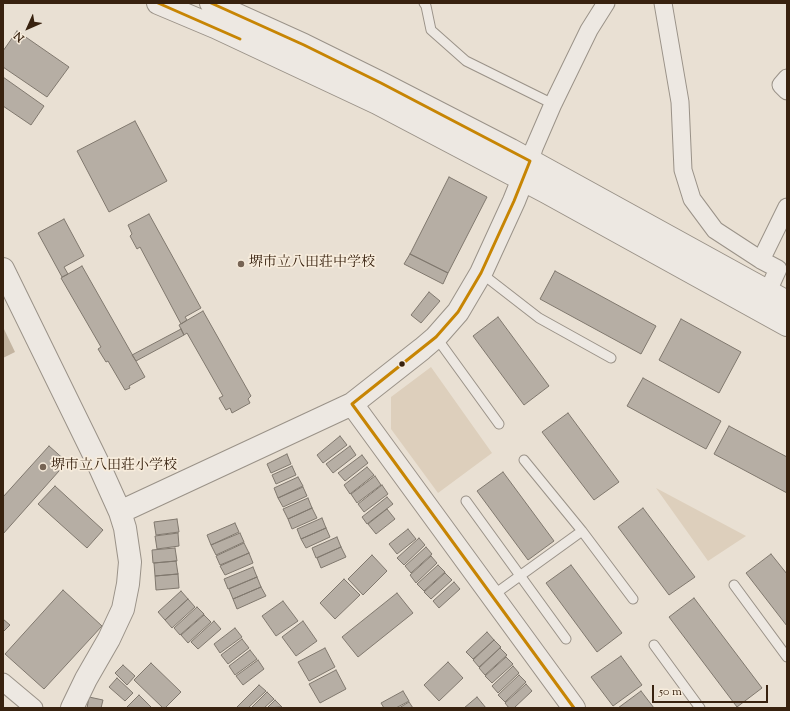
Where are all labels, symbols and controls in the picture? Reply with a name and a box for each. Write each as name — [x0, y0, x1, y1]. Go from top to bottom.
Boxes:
north arrow — [8, 8, 48, 48]
text: N — [11, 28, 28, 45]
place label: 堺市立八田荘中学校 — [249, 256, 375, 272]
marker: 堺市立八田荘中学校 — [236, 259, 246, 269]
unlabelled marker — [397, 359, 407, 369]
place label: 堺市立八田荘小学校 — [51, 459, 177, 475]
marker: 堺市立八田荘小学校 — [38, 462, 48, 472]
scale bar — [654, 677, 770, 703]
text: 50 m — [659, 683, 682, 701]

